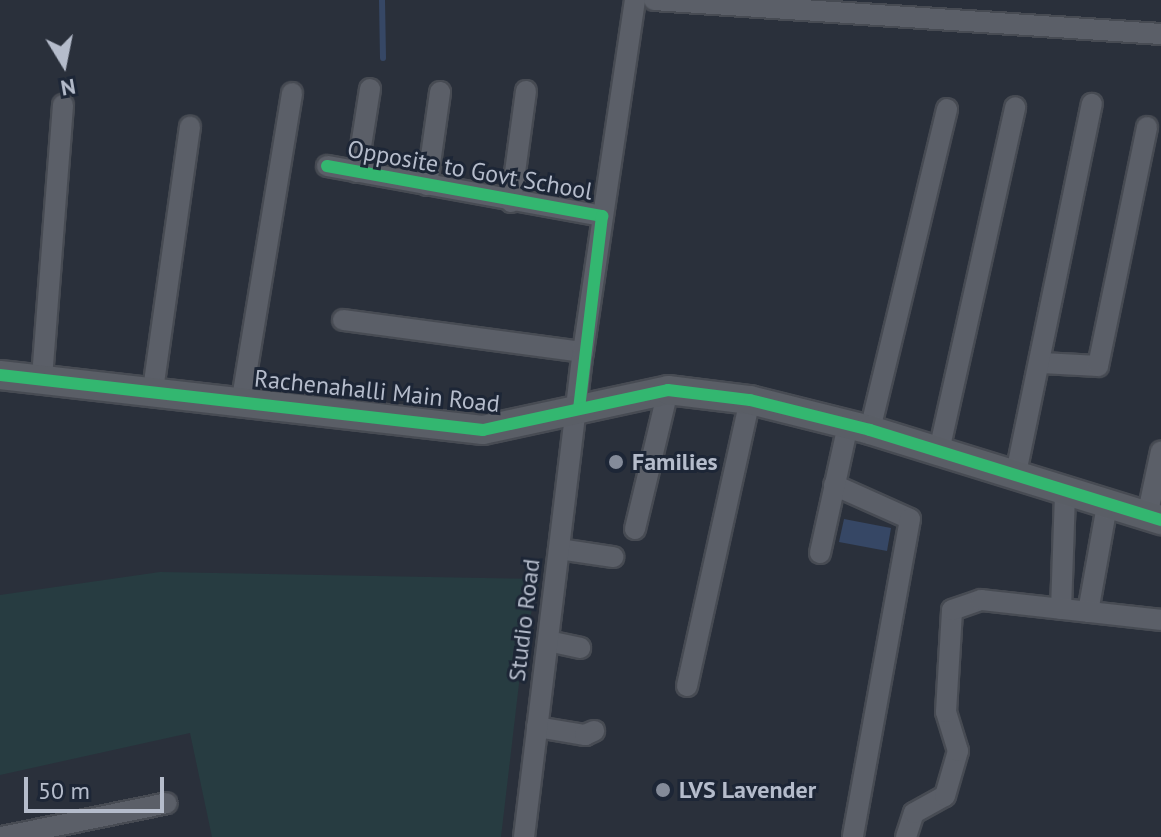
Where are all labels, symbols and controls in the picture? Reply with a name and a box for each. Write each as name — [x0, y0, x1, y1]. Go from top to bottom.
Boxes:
north arrow — [24, 24, 104, 104]
text: N — [59, 73, 78, 103]
street label: Opposite to Govt School — [345, 134, 595, 206]
street label: Rachenahalli Main Road — [253, 364, 501, 418]
place label: Families — [632, 448, 718, 476]
marker: Families — [607, 453, 625, 471]
street label: Studio Road — [502, 557, 546, 683]
scale bar — [28, 761, 168, 811]
text: 50 m — [38, 775, 90, 806]
place label: LVS Lavender — [679, 776, 816, 804]
marker: LVS Lavender — [654, 781, 672, 799]

